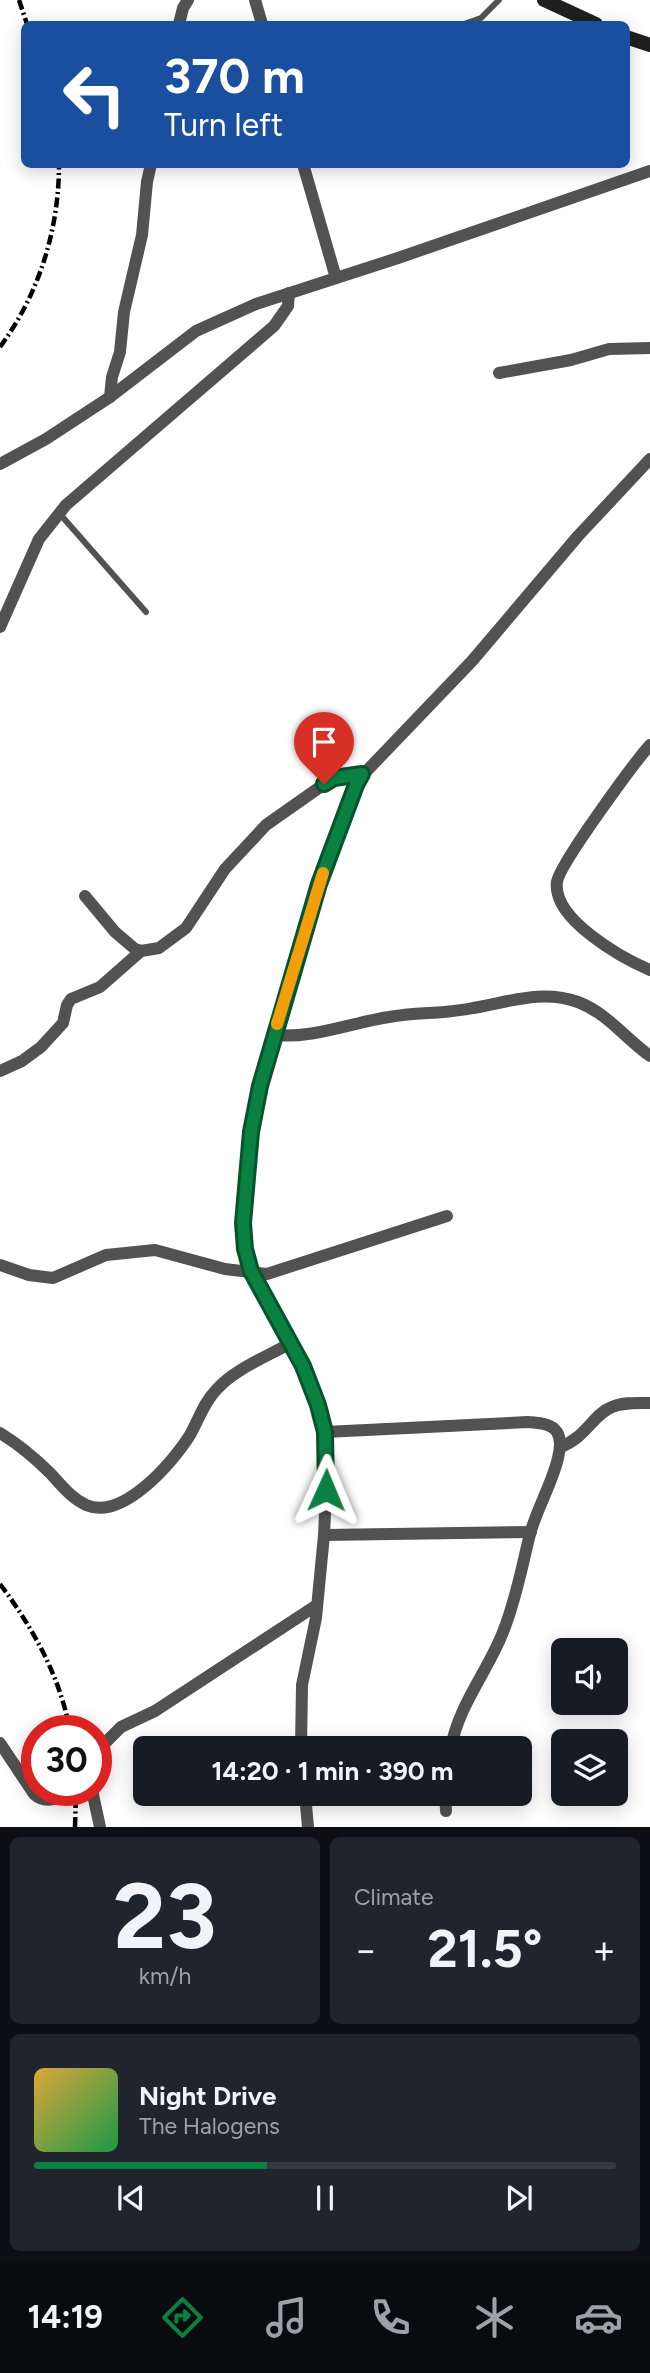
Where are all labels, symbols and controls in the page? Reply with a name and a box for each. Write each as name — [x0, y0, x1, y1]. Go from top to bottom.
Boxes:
text: 370 m — [164, 46, 305, 105]
icon: left — [49, 49, 140, 140]
text: Turn left — [164, 106, 283, 144]
pin — [294, 712, 354, 784]
icon: arrive — [305, 723, 343, 761]
position arrow — [289, 1453, 363, 1527]
map controls — [551, 1638, 628, 1806]
button: sound — [551, 1638, 628, 1715]
speed limit sign: 30 — [21, 1715, 112, 1806]
button: layers — [551, 1729, 628, 1806]
text: 14:20 · 1 min · 390 m — [211, 1755, 454, 1787]
text: 23 — [113, 1862, 217, 1971]
text: Climate — [354, 1883, 433, 1911]
text: 21.5° — [428, 1918, 542, 1980]
text: − — [354, 1927, 378, 1973]
text: + — [592, 1927, 616, 1973]
text: km/h — [139, 1962, 191, 1990]
text: Night Drive — [139, 2080, 276, 2112]
text: The Halogens — [139, 2112, 280, 2140]
icon: previous — [112, 2179, 150, 2217]
icon: pause — [306, 2179, 344, 2217]
icon: next — [500, 2179, 538, 2217]
icon: directions — [158, 2293, 207, 2342]
icon: music — [262, 2293, 311, 2342]
icon: phone — [366, 2293, 415, 2342]
icon: climate — [470, 2293, 519, 2342]
icon: car — [574, 2293, 623, 2342]
text: 14:19 — [27, 2298, 103, 2336]

